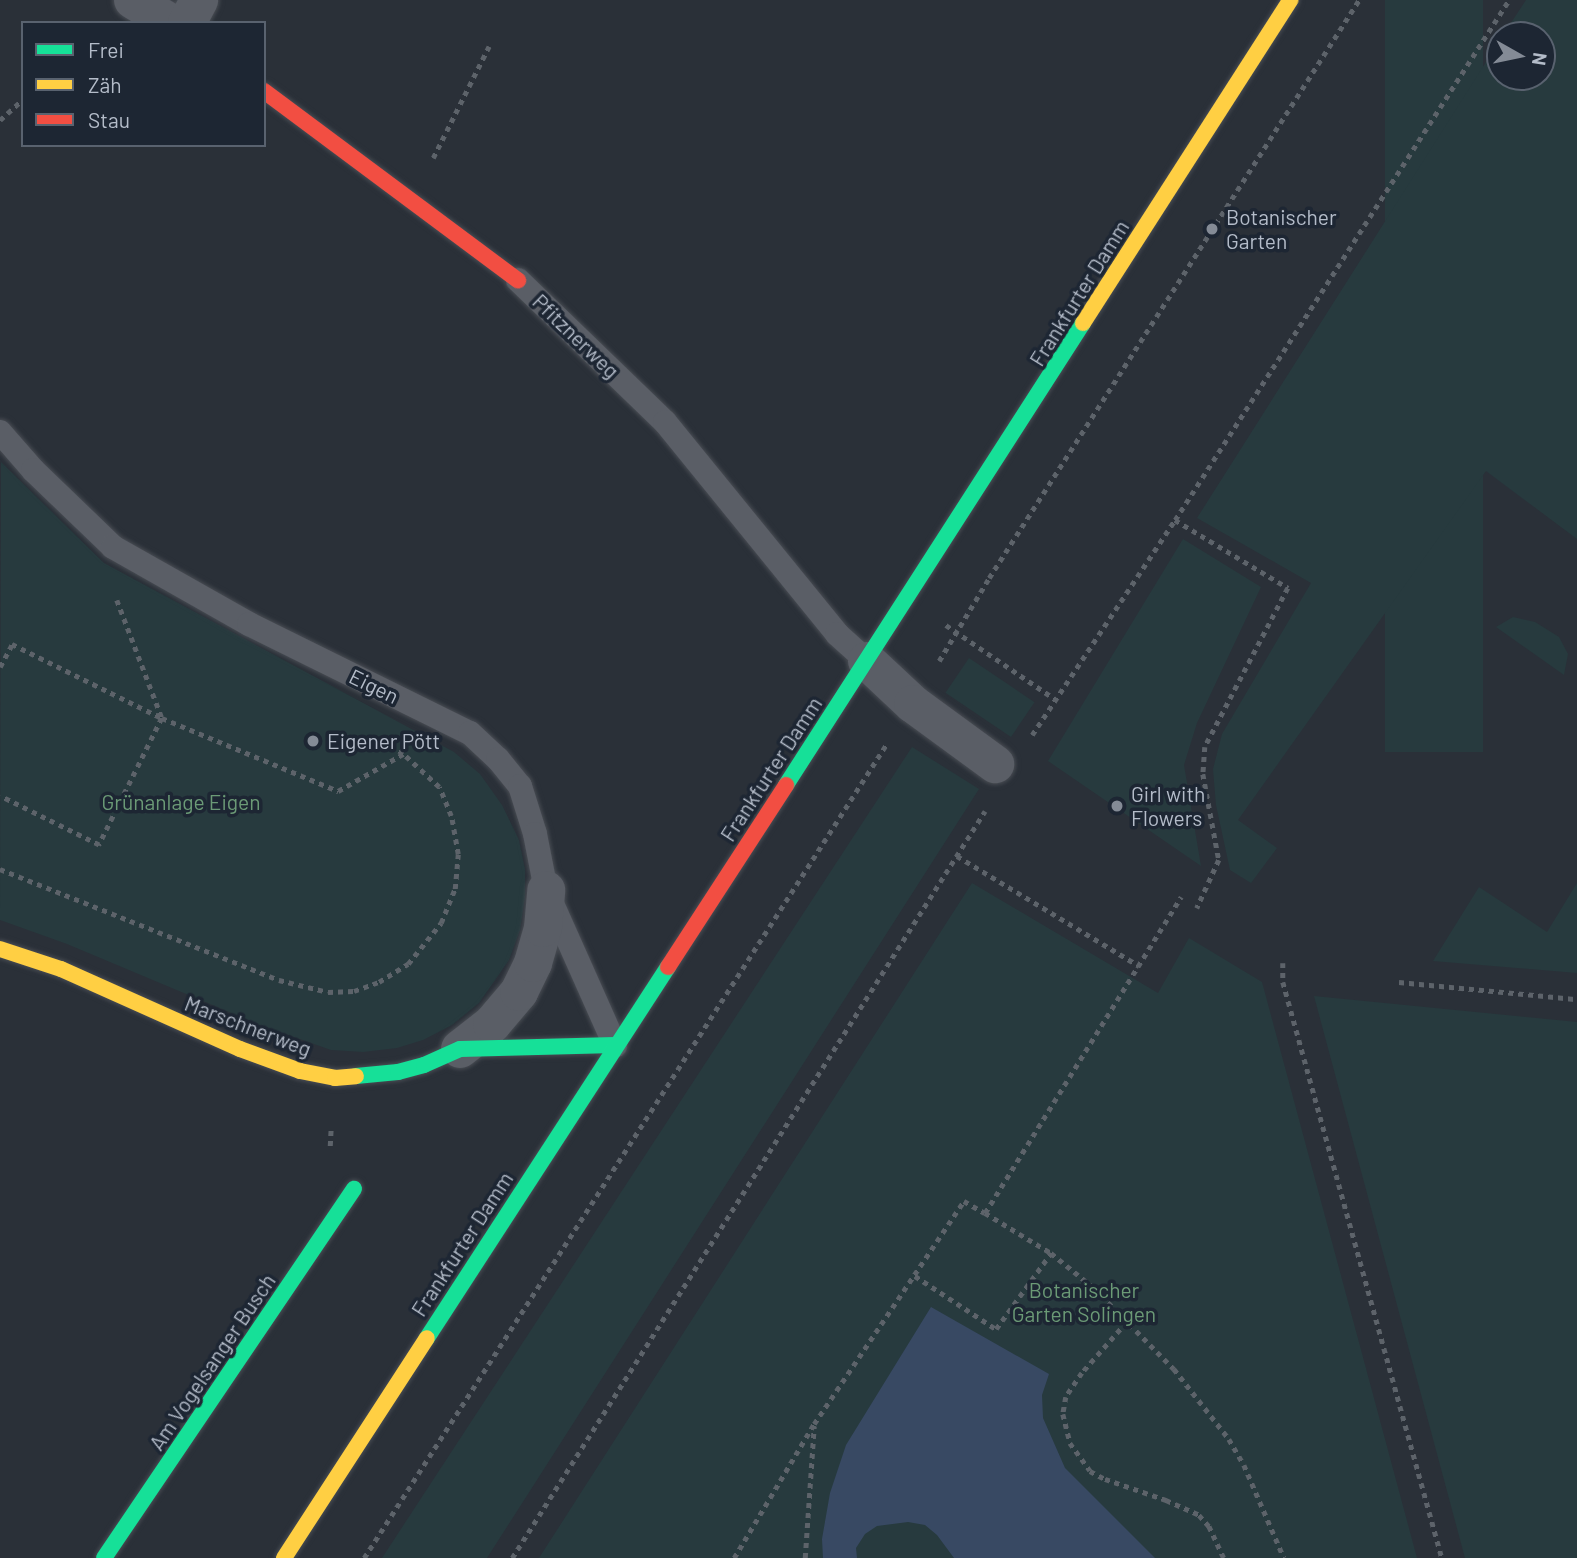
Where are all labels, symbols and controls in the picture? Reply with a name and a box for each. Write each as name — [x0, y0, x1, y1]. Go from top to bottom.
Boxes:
legend — [21, 21, 266, 147]
north arrow — [1486, 21, 1556, 91]
text: Frei — [88, 37, 124, 62]
text: N — [1528, 51, 1553, 67]
text: Zäh — [88, 72, 122, 97]
text: Stau — [88, 107, 130, 132]
place label: Botanischer Garten — [1226, 204, 1337, 254]
street label: Frankfurter Damm — [1024, 215, 1134, 371]
marker: Botanischer Garten — [1204, 221, 1220, 237]
street label: Pfitznerweg — [528, 289, 624, 383]
street label: Eigen — [345, 663, 403, 709]
street label: Frankfurter Damm — [715, 692, 827, 846]
place label: Eigener Pött — [327, 728, 440, 754]
marker: Eigener Pött — [305, 733, 321, 749]
place label: Girl with Flowers — [1131, 781, 1205, 831]
park label: Grünanlage Eigen — [101, 789, 261, 815]
marker: Girl with Flowers — [1109, 798, 1125, 814]
street label: Marschnerweg — [181, 990, 315, 1062]
street label: Frankfurter Damm — [406, 1167, 518, 1321]
street label: Am Vogelsanger Busch — [144, 1269, 280, 1455]
park label: Botanischer Garten Solingen — [1012, 1277, 1156, 1327]

